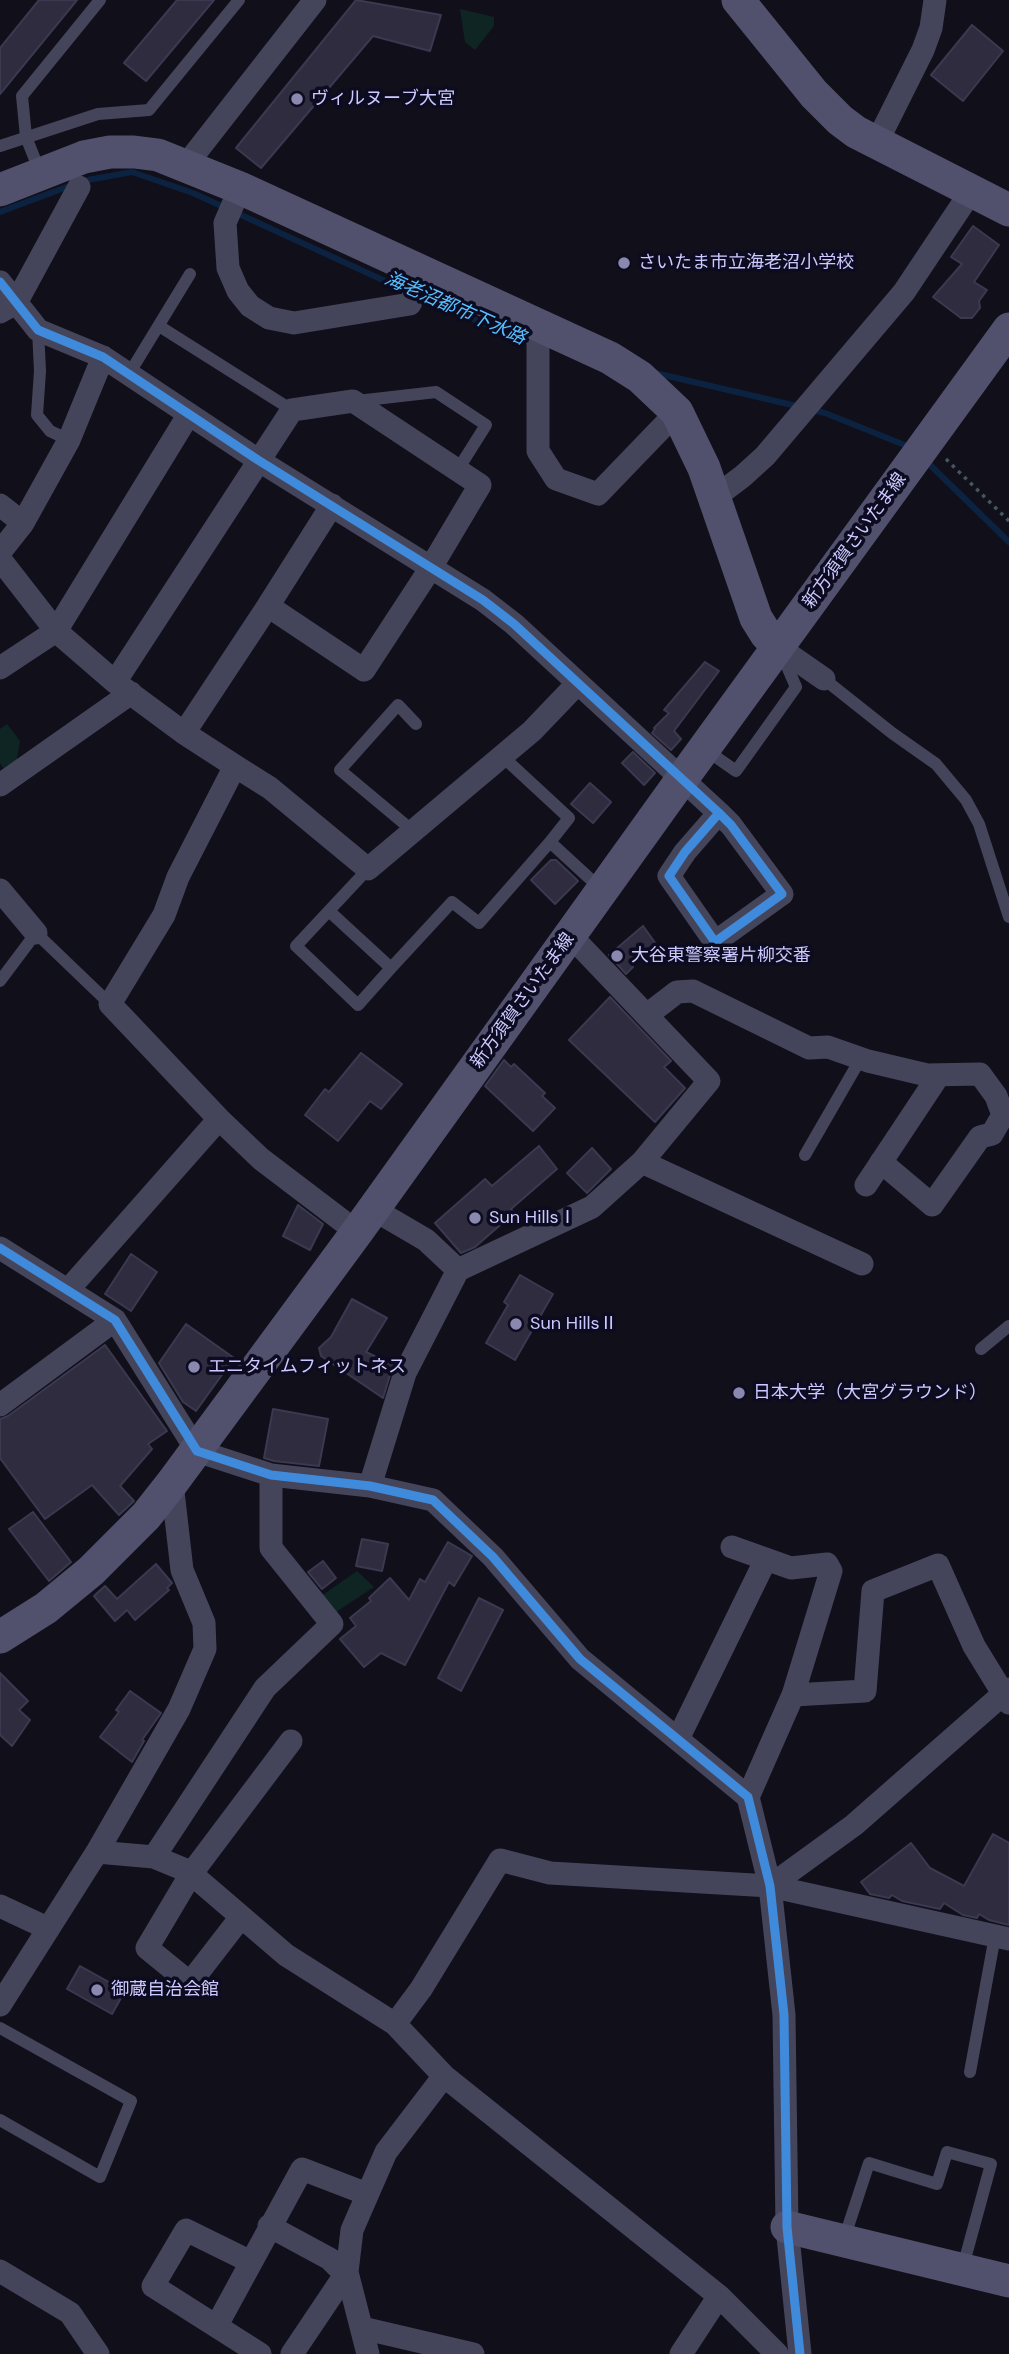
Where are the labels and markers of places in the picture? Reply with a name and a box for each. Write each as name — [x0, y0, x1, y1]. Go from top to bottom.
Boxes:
place label: ヴィルヌーブ大宮 — [311, 88, 455, 110]
marker: ヴィルヌーブ大宮 — [289, 91, 305, 107]
place label: さいたま市立海老沼小学校 — [638, 252, 854, 274]
marker: さいたま市立海老沼小学校 — [616, 255, 632, 271]
place label: 大谷東警察署片柳交番 — [631, 945, 811, 967]
marker: 大谷東警察署片柳交番 — [609, 948, 625, 964]
place label: Sun HillsⅠ — [489, 1207, 577, 1229]
marker: Sun HillsⅠ — [467, 1210, 483, 1226]
place label: Sun HillsⅡ — [530, 1313, 618, 1335]
marker: Sun HillsⅡ — [508, 1316, 524, 1332]
place label: エニタイムフィットネス — [208, 1356, 406, 1378]
marker: エニタイムフィットネス — [186, 1359, 202, 1375]
place label: 日本大学（大宮グラウンド） — [753, 1382, 987, 1404]
marker: 日本大学（大宮グラウンド） — [731, 1385, 747, 1401]
place label: 御蔵自治会館 — [111, 1979, 219, 2001]
marker: 御蔵自治会館 — [89, 1982, 105, 1998]

